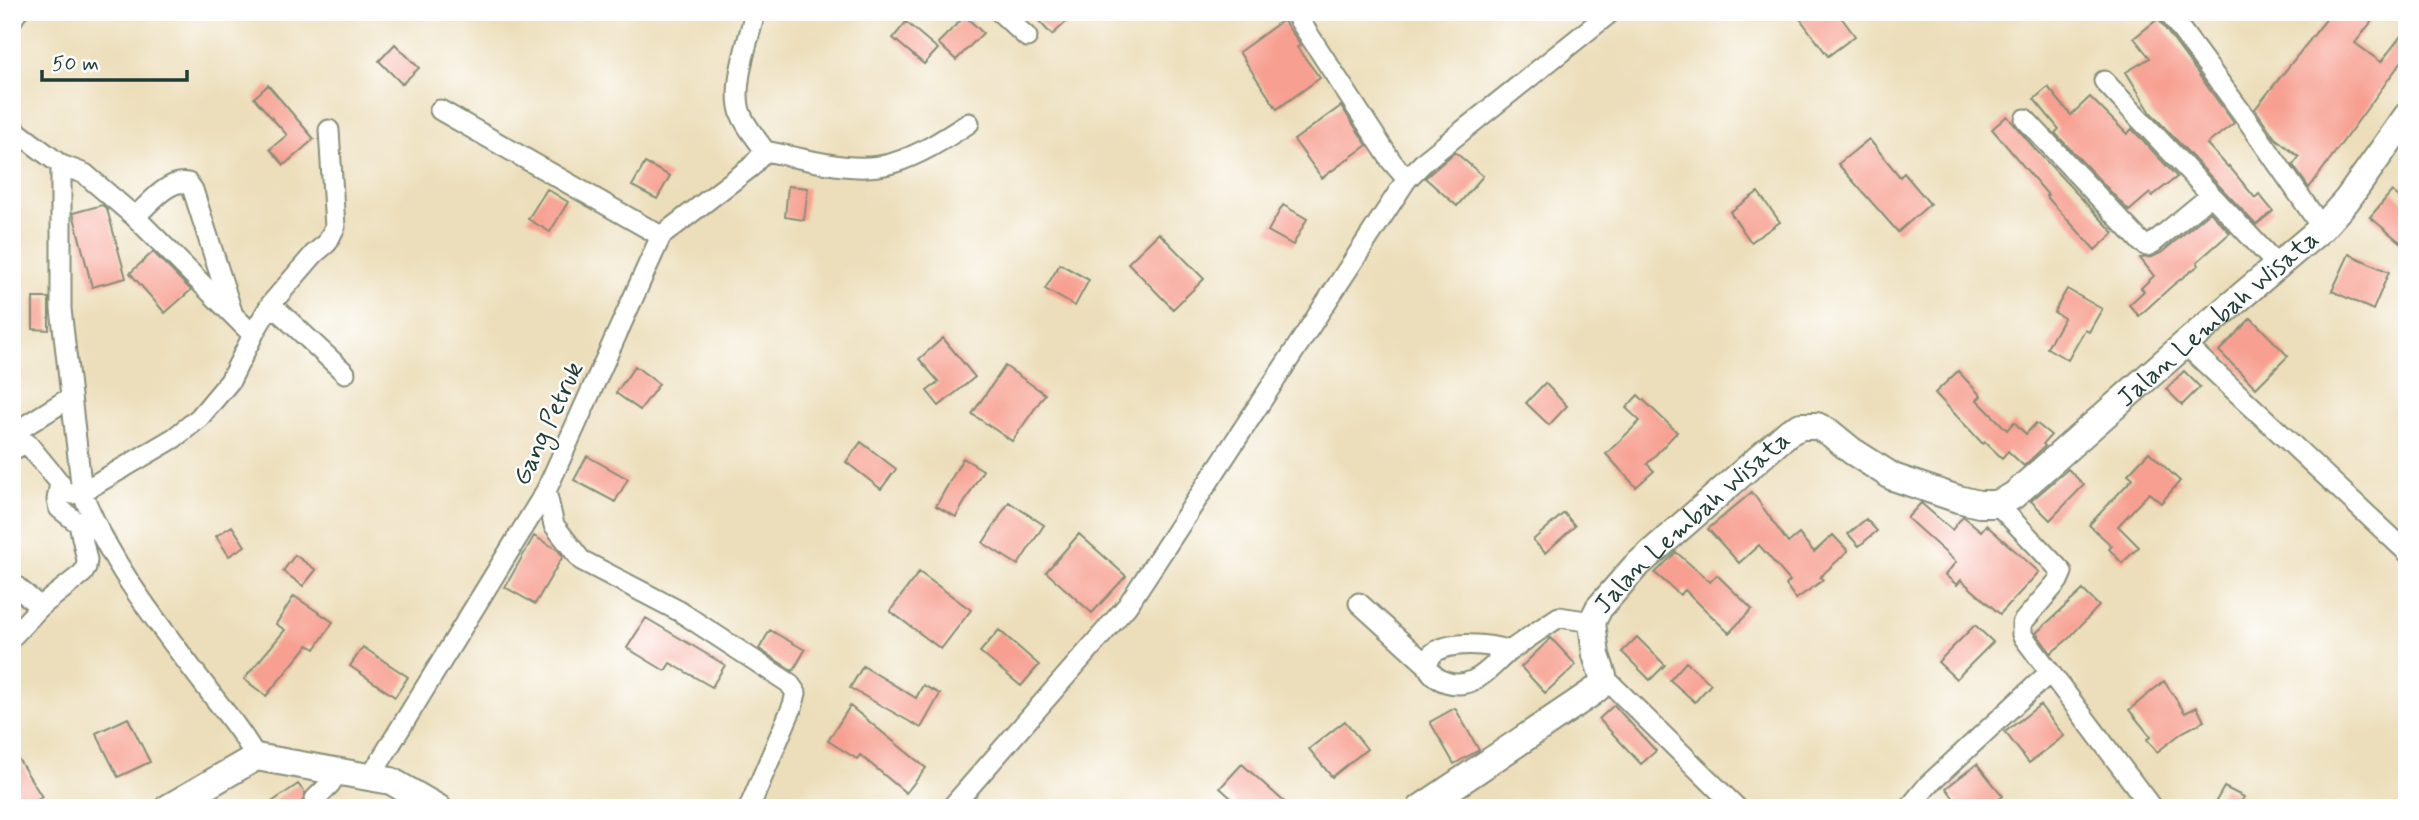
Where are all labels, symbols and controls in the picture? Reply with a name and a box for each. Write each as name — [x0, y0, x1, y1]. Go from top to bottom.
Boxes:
scale bar — [42, 38, 187, 82]
text: 50 m — [52, 50, 99, 78]
street label: Jalan Lembah Wisata — [2110, 223, 2327, 415]
street label: Gang Petruk — [505, 356, 594, 492]
street label: Jalan Lembah Wisata — [1587, 424, 1798, 622]

